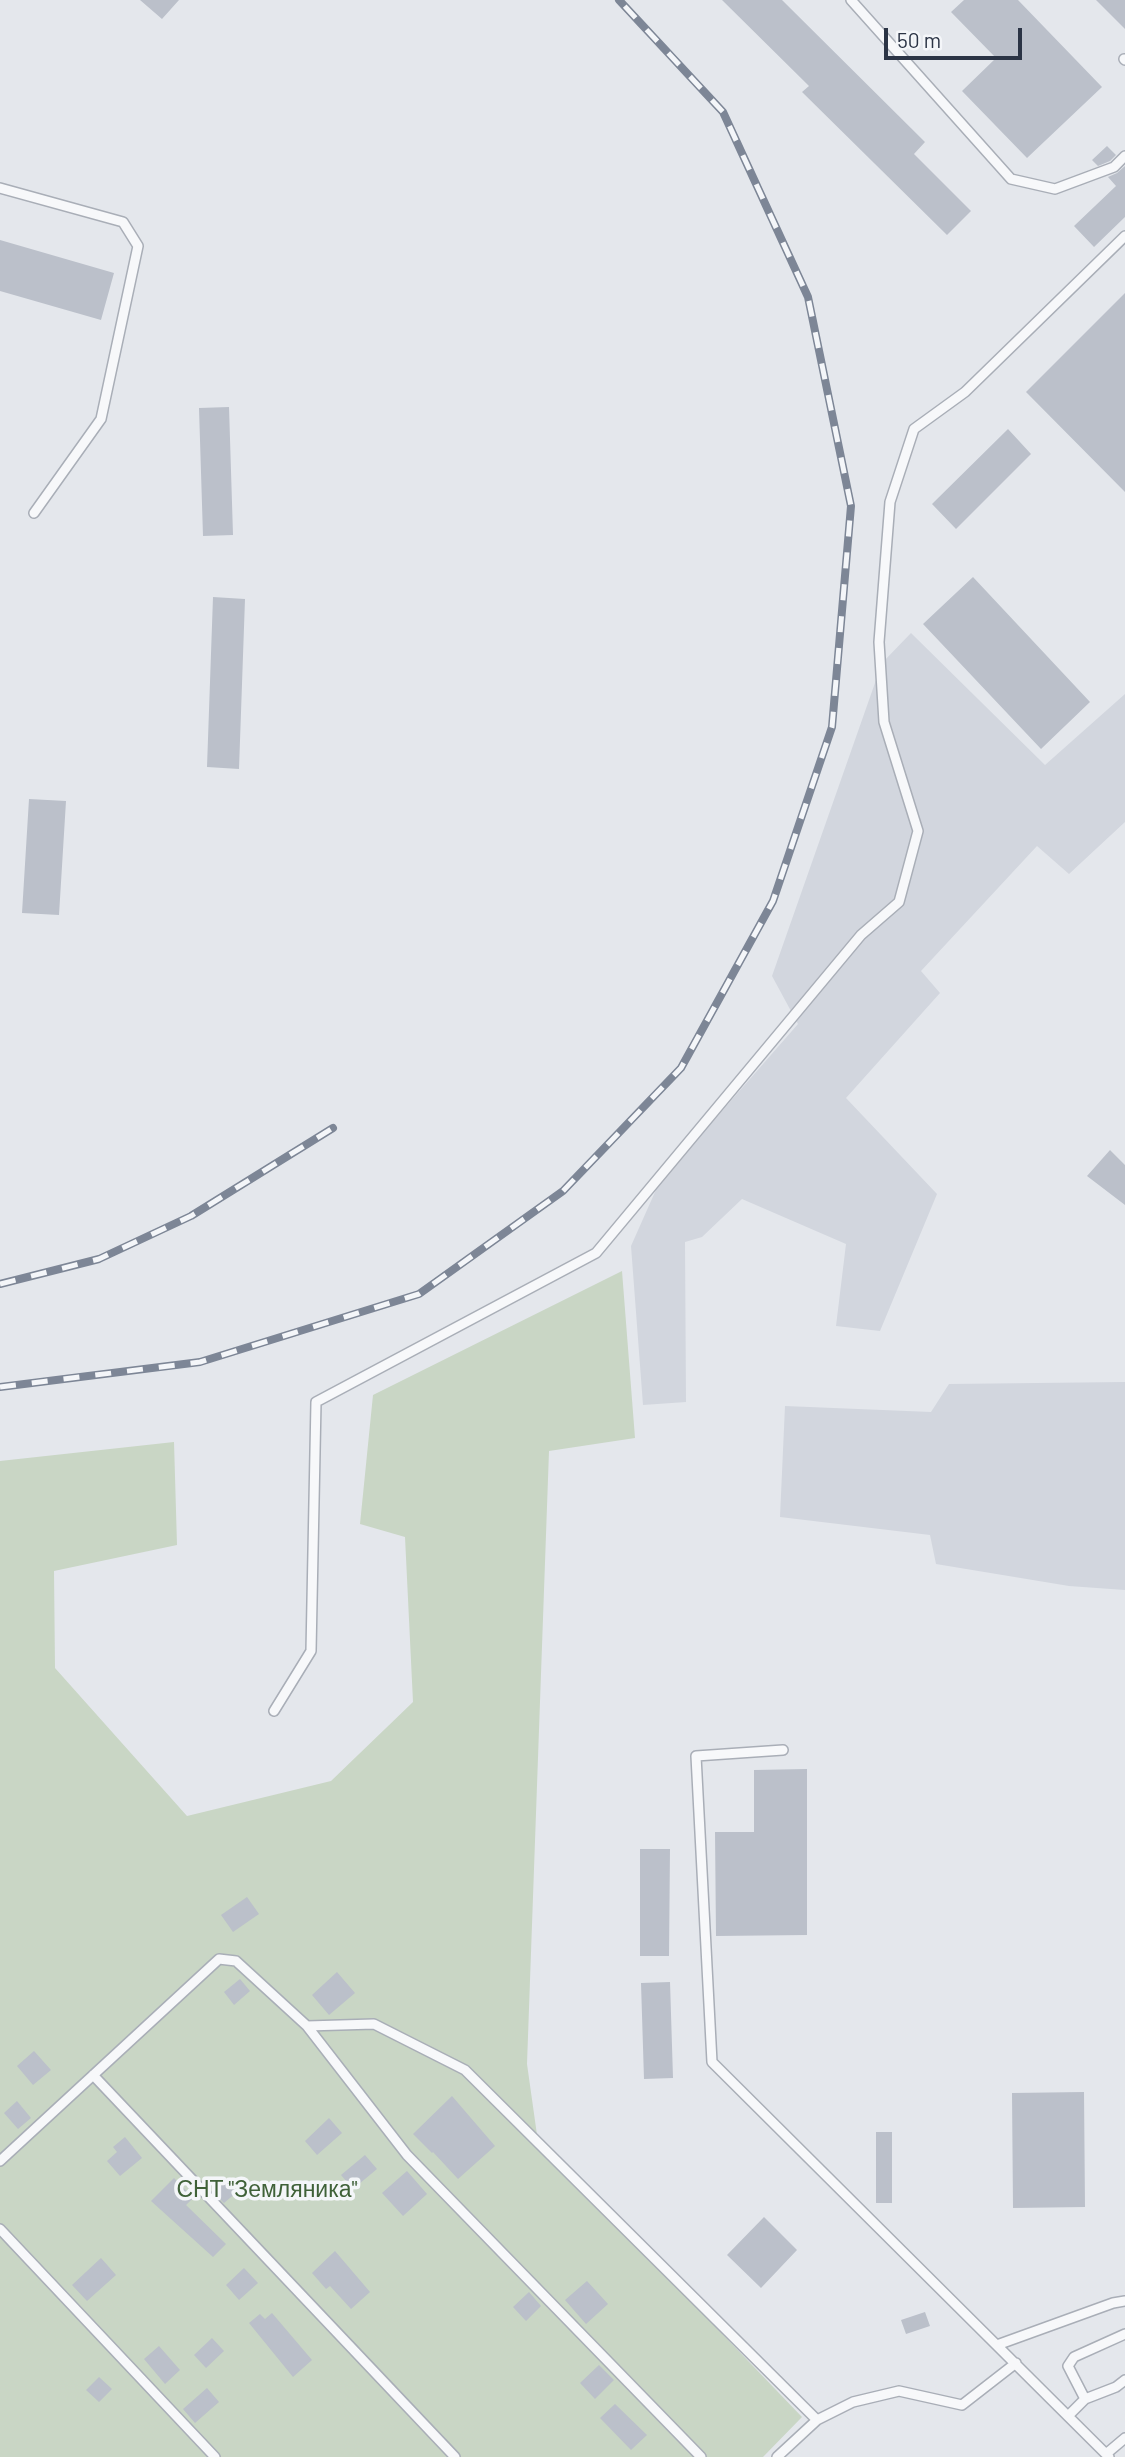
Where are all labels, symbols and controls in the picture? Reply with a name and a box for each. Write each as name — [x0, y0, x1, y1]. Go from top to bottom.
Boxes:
scale bar — [887, 14, 1025, 58]
text: 50 m — [897, 27, 941, 52]
park label: СНТ "Земляника" — [176, 2175, 358, 2203]

